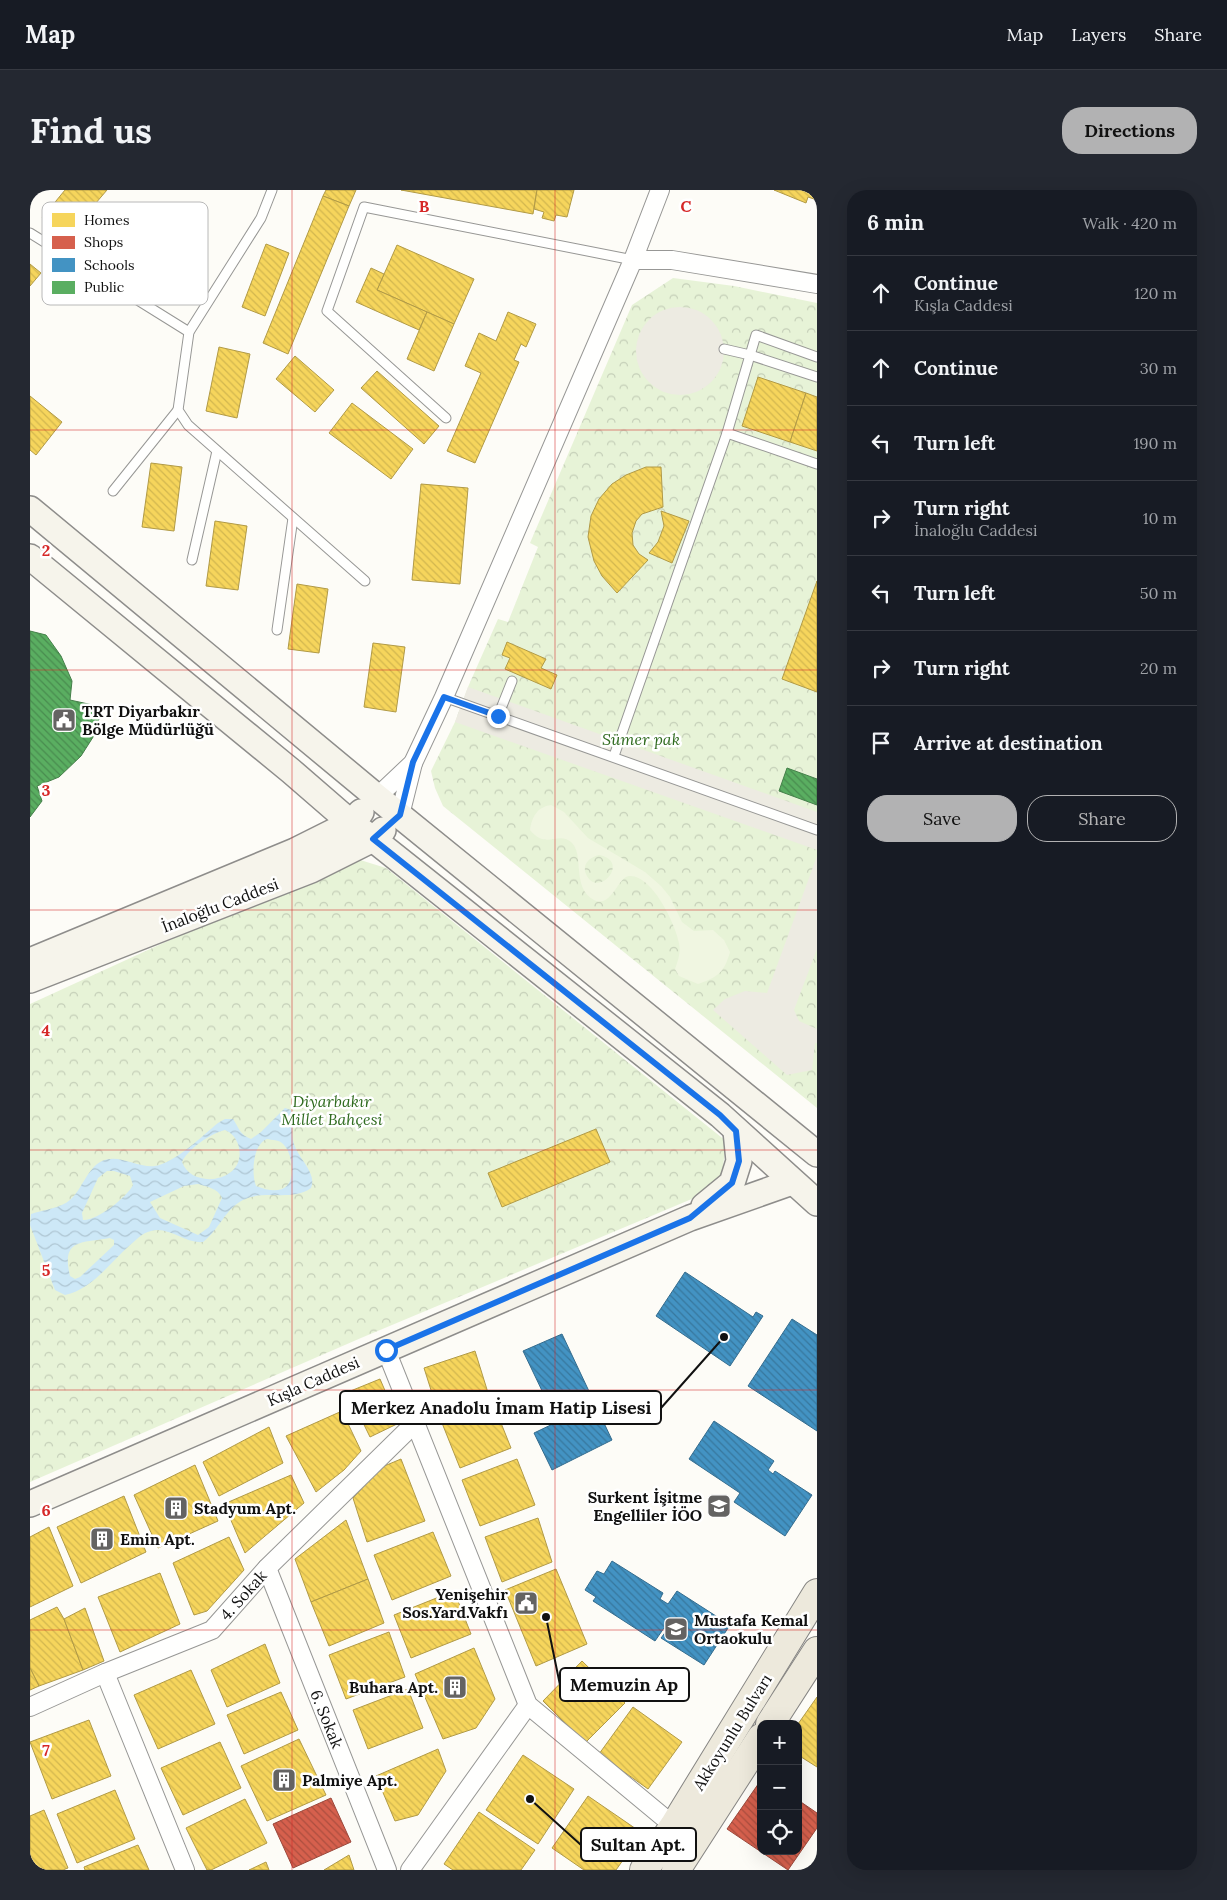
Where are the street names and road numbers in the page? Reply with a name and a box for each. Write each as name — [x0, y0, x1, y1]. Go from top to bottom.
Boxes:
street label: İnaloğlu Caddesi — [159, 874, 281, 936]
street label: Kışla Caddesi — [264, 1352, 362, 1410]
street label: 4. Sokak — [215, 1565, 271, 1624]
street label: Akkoyunlu Bulvarı — [688, 1670, 776, 1795]
street label: 6. Sokak — [306, 1687, 348, 1752]

